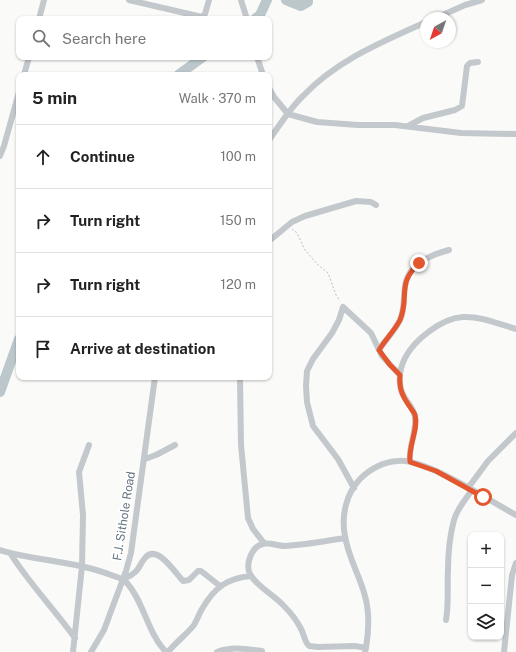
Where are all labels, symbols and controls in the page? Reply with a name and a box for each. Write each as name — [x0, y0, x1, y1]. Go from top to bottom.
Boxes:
north arrow — [420, 12, 456, 48]
search box — [16, 16, 272, 60]
icon: search — [30, 27, 52, 49]
text: Search here — [62, 30, 146, 47]
text: 5 min — [32, 88, 77, 108]
text: Walk · 370 m — [179, 91, 256, 106]
icon: ahead — [32, 146, 54, 168]
text: Continue — [70, 148, 135, 165]
text: 100 m — [220, 149, 256, 164]
icon: right — [32, 210, 54, 232]
text: Turn right — [70, 212, 140, 229]
text: 150 m — [220, 213, 256, 228]
route end — [410, 254, 428, 272]
icon: right — [32, 274, 54, 296]
text: Turn right — [70, 276, 140, 293]
text: 120 m — [221, 277, 256, 292]
icon: arrive — [32, 338, 54, 360]
text: Arrive at destination — [70, 340, 215, 357]
street label: F.J. Sithole Road — [110, 470, 138, 562]
route start — [474, 488, 492, 506]
map controls — [468, 532, 504, 640]
button: + — [468, 532, 504, 568]
button: − — [468, 568, 504, 604]
button: layers — [468, 604, 504, 640]

